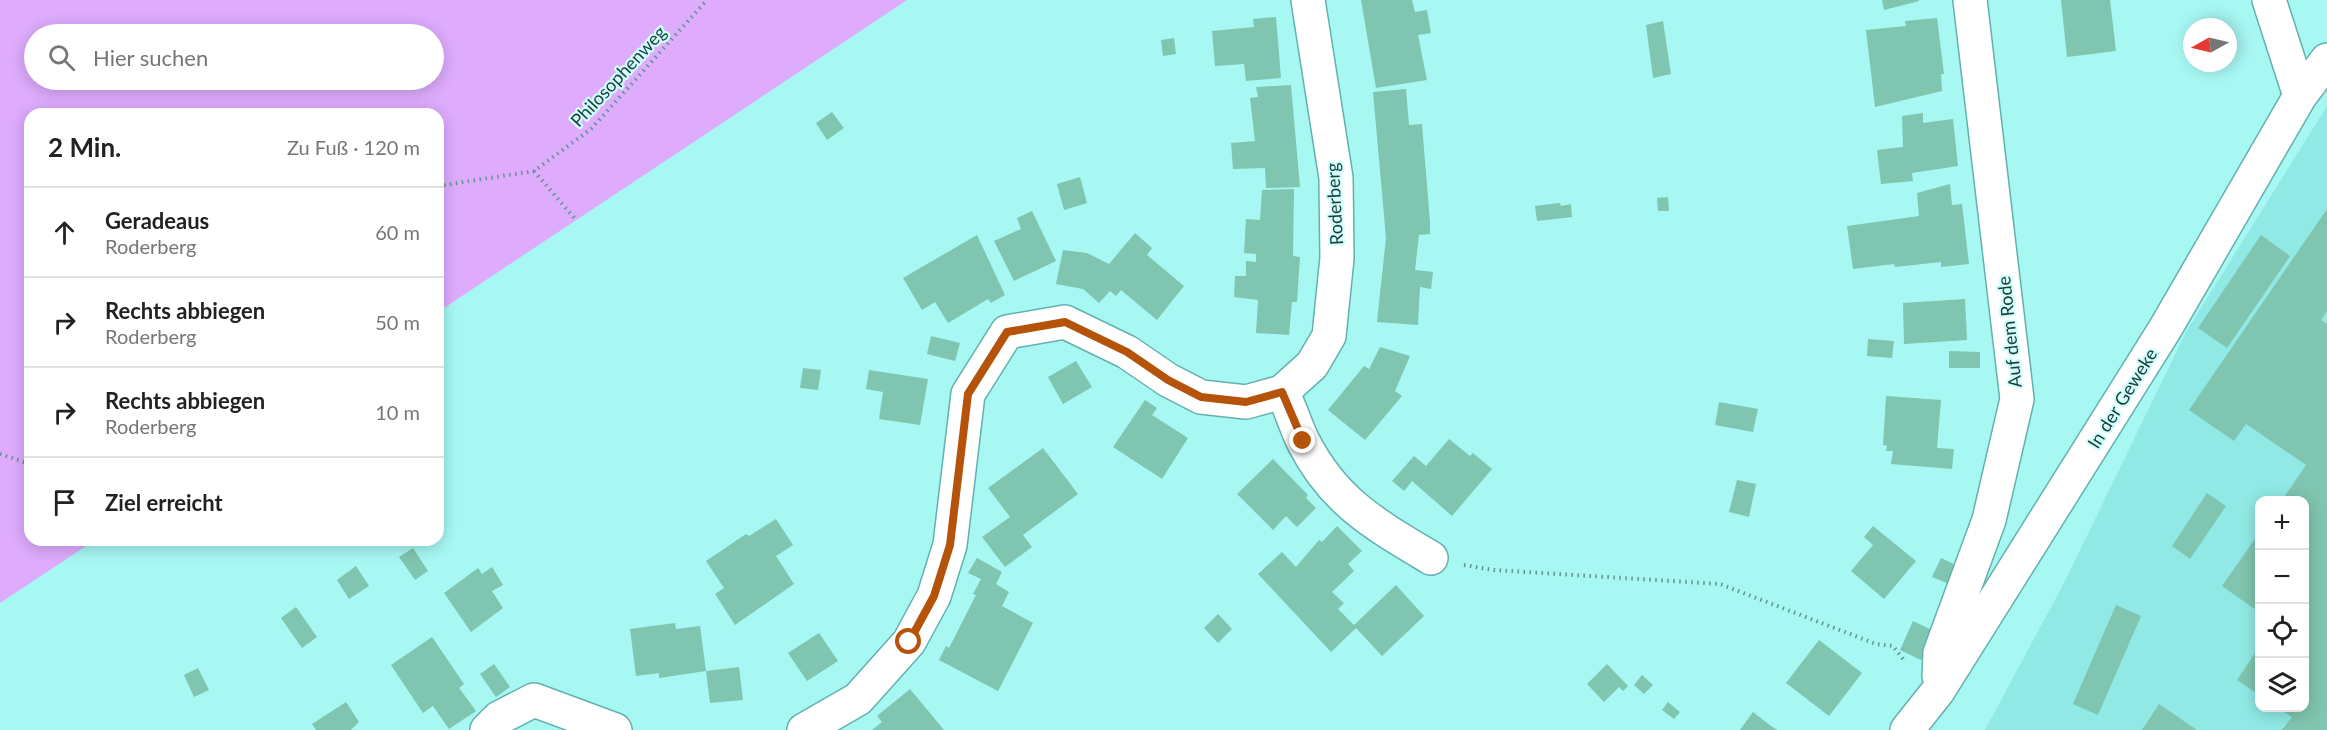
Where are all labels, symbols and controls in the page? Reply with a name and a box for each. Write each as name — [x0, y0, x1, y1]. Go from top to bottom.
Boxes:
north arrow — [2183, 18, 2237, 72]
street label: Philosophenweg — [566, 21, 670, 131]
search box — [24, 24, 444, 90]
icon: search — [45, 41, 78, 74]
text: Hier suchen — [93, 44, 208, 71]
text: 2 Min. — [48, 131, 121, 163]
text: Zu Fuß · 120 m — [287, 135, 420, 159]
street label: Roderberg — [1321, 162, 1347, 246]
text: Geradeaus — [105, 207, 209, 234]
icon: ahead — [48, 216, 81, 249]
text: 60 m — [375, 220, 420, 244]
text: Roderberg — [105, 234, 196, 258]
street label: Auf dem Rode — [1992, 275, 2026, 389]
text: Rechts abbiegen — [105, 297, 265, 324]
icon: right — [48, 306, 81, 339]
text: 50 m — [375, 310, 420, 334]
text: Roderberg — [105, 324, 196, 348]
street label: In der Geweke — [2082, 344, 2162, 452]
text: Rechts abbiegen — [105, 387, 265, 414]
icon: right — [48, 396, 81, 429]
text: 10 m — [375, 400, 420, 424]
text: Roderberg — [105, 414, 196, 438]
route end — [1289, 427, 1315, 453]
icon: arrive — [48, 486, 81, 519]
text: Ziel erreicht — [105, 489, 223, 516]
map controls — [2255, 496, 2309, 712]
button: + — [2255, 496, 2309, 550]
button: − — [2255, 550, 2309, 604]
button: locate — [2255, 604, 2309, 658]
route start — [895, 628, 921, 654]
button: layers — [2255, 658, 2309, 712]

